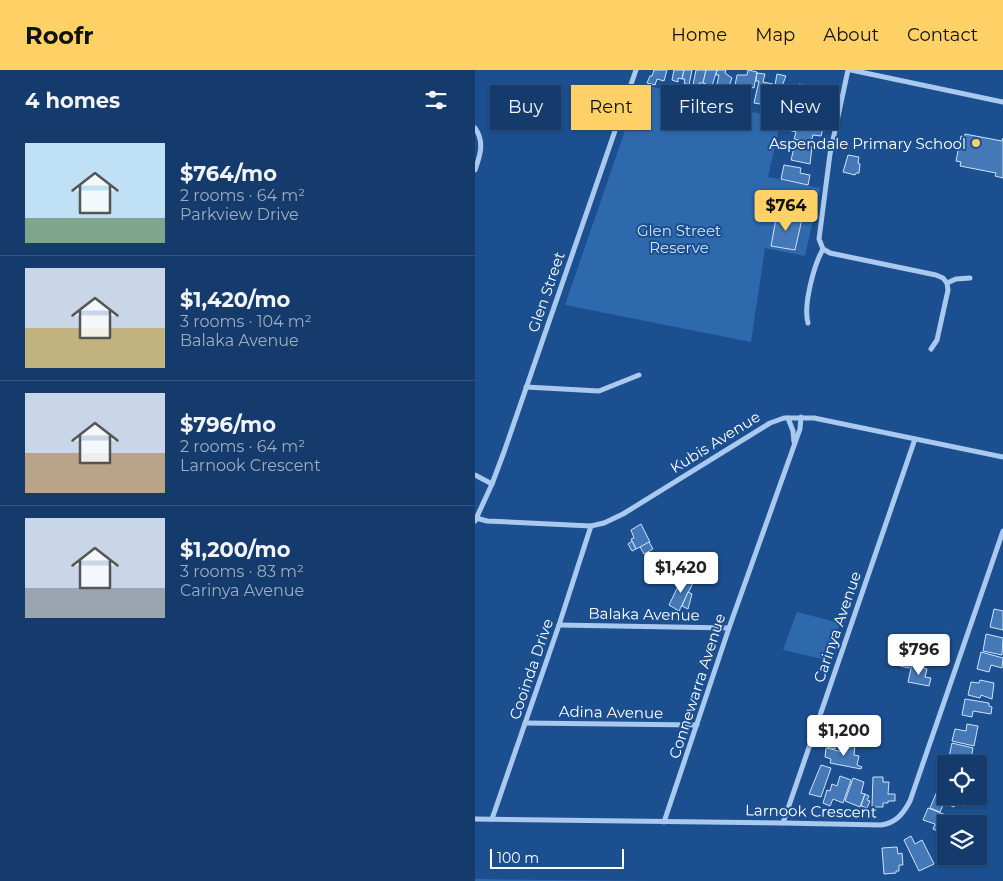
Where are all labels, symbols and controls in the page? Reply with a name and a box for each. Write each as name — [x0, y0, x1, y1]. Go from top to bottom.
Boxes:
text: Roofr — [25, 21, 94, 50]
text: Home — [671, 24, 727, 46]
text: Map — [755, 24, 795, 46]
text: About — [823, 24, 879, 46]
text: Contact — [907, 24, 978, 46]
chip: Buy — [490, 85, 561, 130]
chip: Rent — [571, 85, 651, 130]
chip: Filters — [661, 85, 751, 130]
chip: New — [761, 85, 839, 130]
icon: filters — [422, 86, 450, 114]
text: 4 homes — [25, 88, 120, 113]
place label: Aspendale Primary School — [769, 134, 966, 153]
marker: Aspendale Primary School — [970, 137, 982, 149]
text: $764/mo — [180, 161, 277, 186]
icon: home — [65, 163, 125, 223]
text: 2 rooms · 64 m² — [180, 186, 305, 205]
pin: $764 — [756, 190, 816, 232]
text: $764 — [766, 196, 806, 215]
text: Parkview Drive — [180, 205, 299, 224]
park label: Glen Street Reserve — [637, 221, 721, 257]
street label: Glen Street — [523, 249, 569, 335]
text: $1,420/mo — [180, 287, 290, 312]
icon: home — [65, 288, 125, 348]
text: 3 rooms · 104 m² — [180, 312, 312, 331]
text: Balaka Avenue — [180, 331, 299, 350]
street label: Kubis Avenue — [666, 407, 764, 477]
text: $796/mo — [180, 412, 276, 437]
icon: home — [65, 413, 125, 473]
text: 2 rooms · 64 m² — [180, 437, 305, 456]
text: Larnook Crescent — [180, 456, 321, 475]
text: $1,200/mo — [180, 537, 290, 562]
icon: home — [65, 538, 125, 598]
pin: $1,420 — [640, 552, 722, 594]
text: $1,420 — [655, 558, 707, 577]
text: 3 rooms · 83 m² — [180, 562, 304, 581]
street label: Carinya Avenue — [809, 569, 865, 685]
text: Carinya Avenue — [180, 581, 304, 600]
street label: Balaka Avenue — [588, 604, 700, 624]
street label: Connewarra Avenue — [665, 611, 729, 761]
street label: Cooinda Drive — [505, 616, 557, 722]
pin: $796 — [889, 634, 949, 676]
text: $796 — [899, 640, 939, 659]
street label: Adina Avenue — [559, 702, 663, 722]
pin: $1,200 — [803, 714, 885, 757]
text: $1,200 — [818, 721, 870, 740]
map controls — [937, 755, 987, 865]
button: locate — [937, 755, 987, 805]
street label: Larnook Crescent — [745, 800, 877, 822]
button: layers — [937, 815, 987, 865]
scale bar — [490, 846, 624, 869]
text: 100 m — [497, 849, 539, 867]

